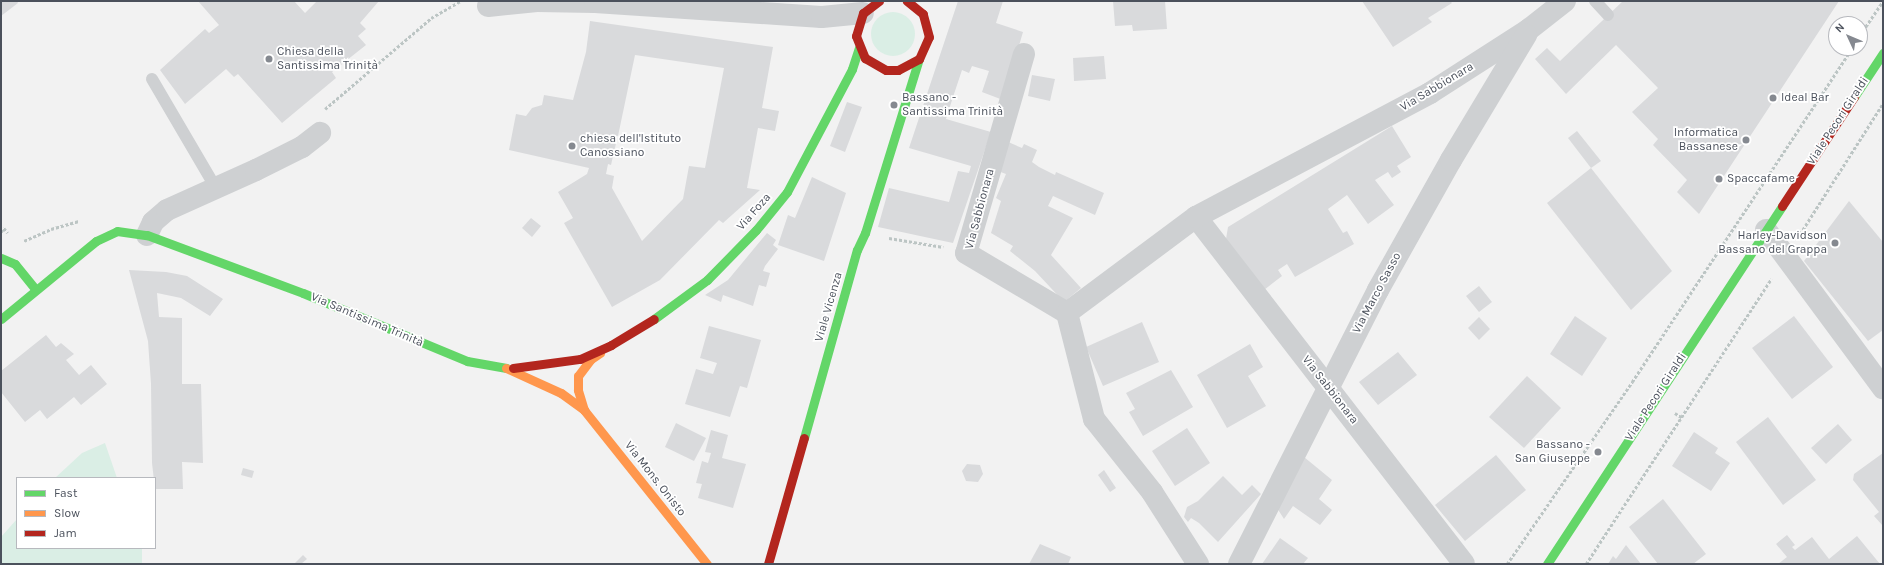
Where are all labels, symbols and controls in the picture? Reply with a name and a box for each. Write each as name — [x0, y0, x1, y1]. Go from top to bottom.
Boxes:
north arrow — [1828, 16, 1868, 56]
text: N — [1832, 21, 1847, 35]
place label: Chiesa della Santissima Trinità — [277, 45, 378, 73]
marker: Chiesa della Santissima Trinità — [264, 54, 274, 64]
street label: Via Sabbionara — [1398, 60, 1476, 114]
street label: Viale Pecori Giraldi — [1804, 74, 1872, 168]
place label: Bassano - Santissima Trinità — [902, 91, 1003, 119]
place label: Ideal Bar — [1781, 91, 1829, 105]
marker: Ideal Bar — [1768, 93, 1778, 103]
marker: Bassano - Santissima Trinità — [889, 100, 899, 110]
place label: Informatica Bassanese — [1674, 126, 1738, 154]
place label: chiesa dell'Istituto Canossiano — [580, 132, 681, 160]
marker: Informatica Bassanese — [1741, 135, 1751, 145]
marker: chiesa dell'Istituto Canossiano — [567, 141, 577, 151]
street label: Via Sabbionara — [962, 167, 998, 251]
place label: Spaccafame — [1727, 172, 1795, 186]
marker: Spaccafame — [1714, 174, 1724, 184]
street label: Via Foza — [734, 190, 774, 234]
place label: Harley-Davidson Bassano del Grappa — [1718, 229, 1827, 257]
marker: Harley-Davidson Bassano del Grappa — [1830, 238, 1840, 248]
street label: Via Marco Sasso — [1350, 250, 1404, 336]
street label: Viale Vicenza — [812, 271, 846, 343]
street label: Via Santissima Trinità — [309, 290, 425, 350]
street label: Viale Pecori Giraldi — [1622, 350, 1690, 444]
street label: Via Sabbionara — [1299, 353, 1361, 427]
place label: Bassano - San Giuseppe — [1515, 438, 1590, 466]
street label: Via Mons. Onisto — [621, 439, 689, 519]
marker: Bassano - San Giuseppe — [1593, 447, 1603, 457]
legend — [16, 477, 156, 549]
text: Fast — [54, 486, 77, 500]
text: Slow — [54, 506, 80, 520]
text: Jam — [54, 526, 77, 540]

